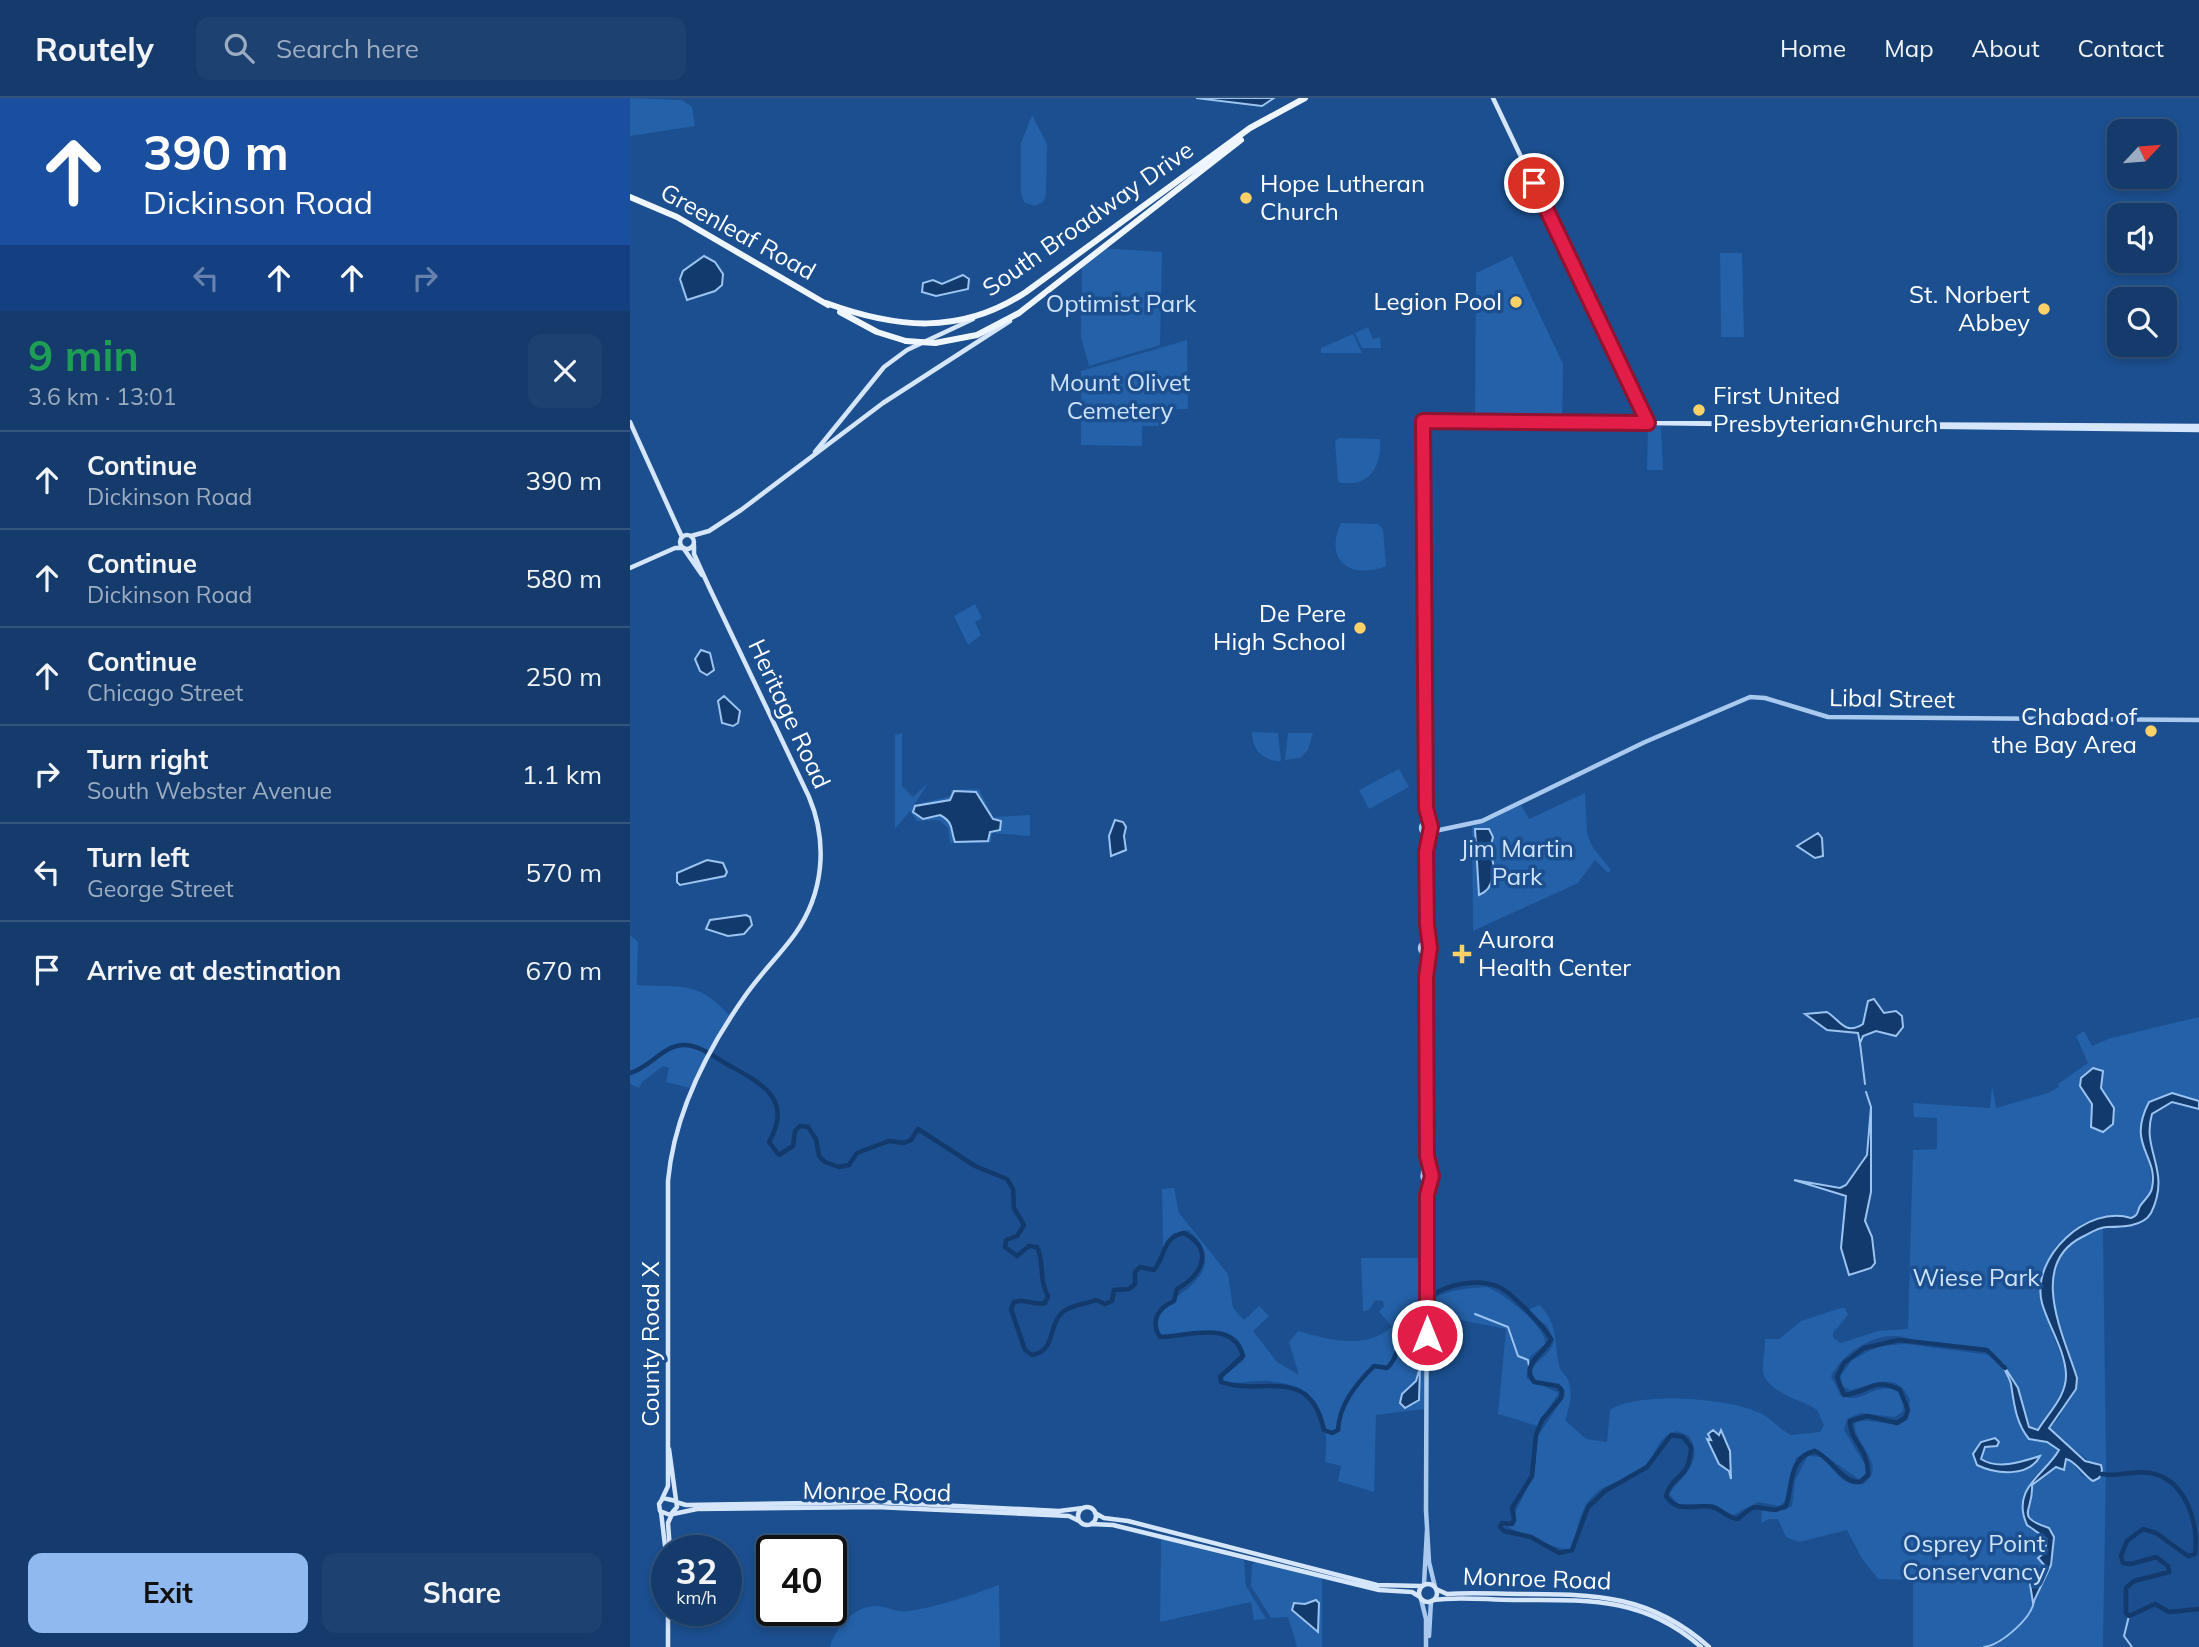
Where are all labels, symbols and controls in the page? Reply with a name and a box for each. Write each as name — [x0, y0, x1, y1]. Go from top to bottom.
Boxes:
search box — [196, 17, 686, 80]
text: Routely — [35, 28, 154, 69]
icon: search — [220, 29, 258, 67]
text: Search here — [276, 32, 419, 65]
text: Home — [1780, 33, 1846, 63]
text: Map — [1884, 33, 1934, 63]
text: About — [1972, 33, 2040, 63]
text: Contact — [2078, 33, 2164, 63]
north arrow — [2107, 119, 2177, 189]
map controls — [2107, 119, 2177, 357]
text: 390 m — [143, 121, 289, 182]
icon: ahead — [28, 126, 119, 217]
street label: South Broadway Drive — [976, 134, 1199, 302]
pin — [1504, 153, 1564, 213]
icon: arrive — [1515, 164, 1553, 202]
place label: Hope Lutheran Church — [1260, 168, 1425, 226]
street label: Greenleaf Road — [656, 176, 821, 286]
text: Dickinson Road — [143, 182, 373, 222]
marker: Hope Lutheran Church — [1238, 190, 1254, 206]
button: sound — [2107, 203, 2177, 273]
icon: left — [187, 259, 225, 297]
icon: ahead — [260, 259, 298, 297]
icon: ahead — [333, 259, 371, 297]
icon: right — [406, 259, 444, 297]
place label: St. Norbert Abbey — [1909, 279, 2030, 337]
place label: Legion Pool — [1374, 286, 1502, 316]
button: search — [2107, 287, 2177, 357]
park label: Optimist Park — [1046, 288, 1197, 318]
marker: Legion Pool — [1508, 294, 1524, 310]
marker: St. Norbert Abbey — [2036, 301, 2052, 317]
text: 9 min — [28, 329, 139, 382]
button: close — [528, 334, 602, 408]
park label: Mount Olivet Cemetery — [1050, 367, 1190, 425]
place label: First United Presbyterian Church — [1713, 380, 1938, 438]
text: 3.6 km · 13:01 — [28, 382, 177, 411]
marker: First United Presbyterian Church — [1691, 402, 1707, 418]
text: Continue — [87, 449, 197, 482]
icon: ahead — [28, 461, 66, 499]
text: 390 m — [526, 464, 602, 497]
text: Dickinson Road — [87, 482, 252, 511]
text: Continue — [87, 547, 197, 580]
icon: ahead — [28, 559, 66, 597]
text: 580 m — [526, 562, 602, 595]
text: Dickinson Road — [87, 580, 252, 609]
place label: De Pere High School — [1213, 598, 1346, 656]
marker: De Pere High School — [1352, 620, 1368, 636]
street label: Heritage Road — [742, 634, 838, 793]
text: Continue — [87, 645, 197, 678]
icon: ahead — [28, 657, 66, 695]
text: 250 m — [526, 660, 602, 693]
text: Chicago Street — [87, 678, 243, 707]
street label: Libal Street — [1829, 682, 1955, 714]
place label: Chabad of the Bay Area — [1992, 701, 2138, 759]
marker: Chabad of the Bay Area — [2143, 723, 2159, 739]
text: Turn right — [87, 743, 208, 776]
icon: right — [28, 755, 66, 793]
text: 1.1 km — [522, 758, 602, 791]
text: South Webster Avenue — [87, 776, 332, 805]
park label: Jim Martin Park — [1460, 833, 1574, 891]
text: Turn left — [87, 841, 189, 874]
icon: left — [28, 853, 66, 891]
text: 570 m — [526, 856, 602, 889]
text: George Street — [87, 874, 234, 903]
place label: Aurora Health Center — [1478, 924, 1631, 982]
marker: Aurora Health Center — [1452, 944, 1472, 964]
icon: arrive — [28, 951, 66, 989]
text: Arrive at destination — [87, 954, 342, 987]
text: 670 m — [526, 954, 602, 987]
street label: County Road X — [635, 1261, 665, 1427]
park label: Wiese Park — [1912, 1262, 2040, 1292]
position arrow — [1390, 1298, 1464, 1372]
street label: Monroe Road — [802, 1475, 952, 1507]
park label: Osprey Point Conservancy — [1902, 1528, 2046, 1586]
speed limit sign: 40 — [756, 1535, 847, 1626]
text: 32 — [675, 1549, 718, 1593]
button: Exit — [28, 1553, 308, 1633]
button: Share — [322, 1553, 602, 1633]
street label: Monroe Road — [1462, 1560, 1612, 1596]
text: km/h — [676, 1586, 717, 1609]

